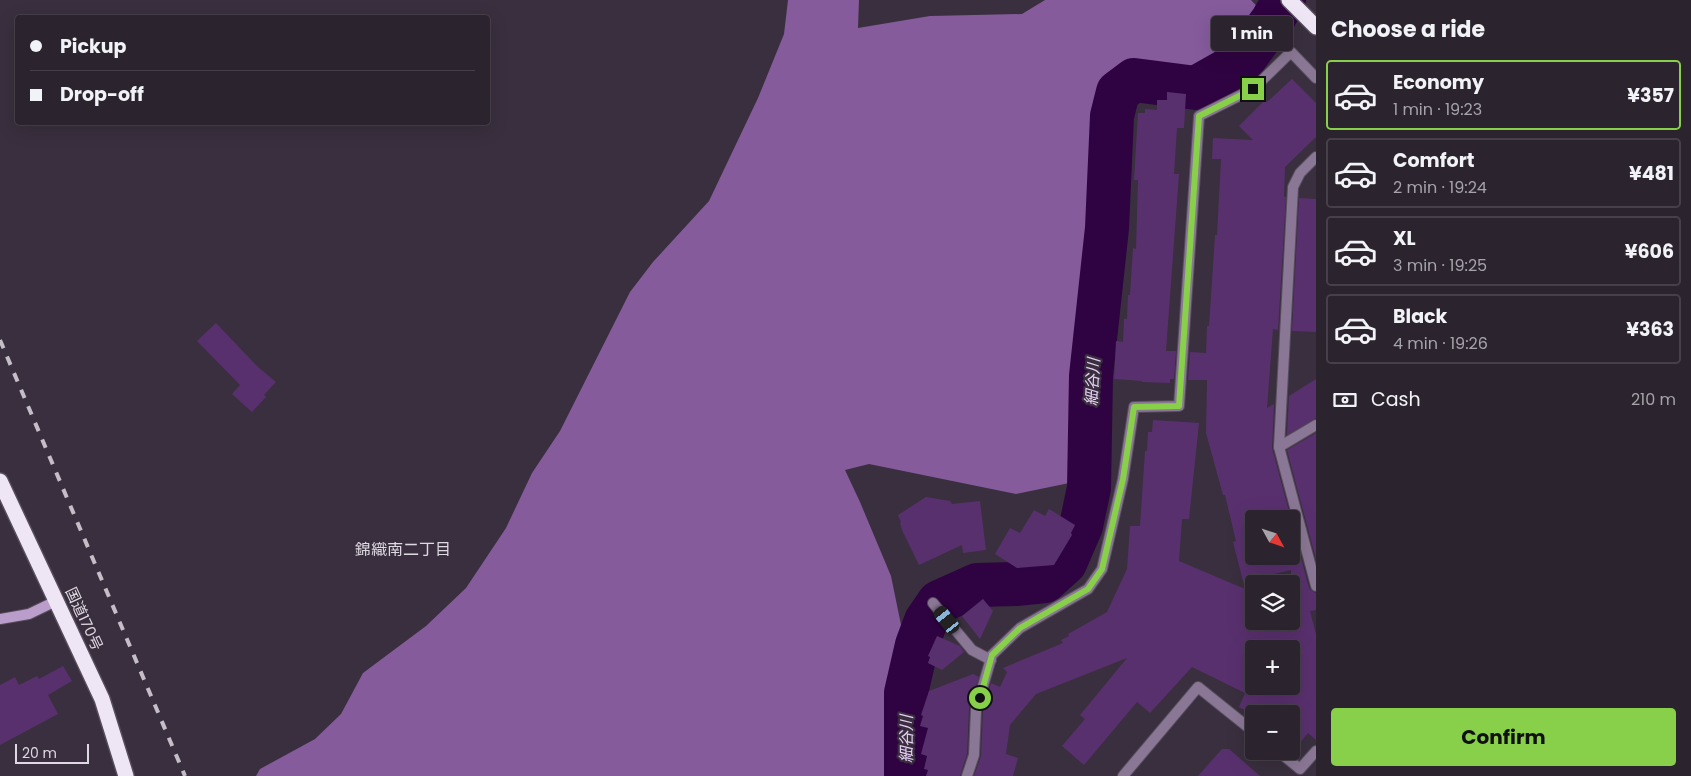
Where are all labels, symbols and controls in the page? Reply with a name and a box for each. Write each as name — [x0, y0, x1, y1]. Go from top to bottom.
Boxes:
text: Choose a ride — [1331, 14, 1485, 45]
callout: 1 min — [1212, 17, 1294, 52]
text: 1 min — [1231, 22, 1273, 45]
text: Pickup — [60, 33, 126, 60]
text: Economy — [1393, 69, 1484, 96]
icon: car — [1333, 73, 1378, 118]
route end — [1242, 78, 1264, 100]
text: Drop-off — [60, 81, 144, 108]
text: ¥357 — [1627, 82, 1674, 109]
text: 1 min · 19:23 — [1393, 98, 1482, 121]
text: Comfort — [1393, 147, 1475, 174]
icon: car — [1333, 151, 1378, 196]
text: ¥481 — [1629, 160, 1674, 187]
text: 2 min · 19:24 — [1393, 176, 1487, 199]
text: XL — [1393, 225, 1416, 252]
icon: car — [1333, 229, 1378, 274]
text: ¥606 — [1625, 238, 1674, 265]
text: 3 min · 19:25 — [1393, 254, 1487, 277]
text: Black — [1393, 303, 1447, 330]
icon: car — [1333, 307, 1378, 352]
text: ¥363 — [1626, 316, 1674, 343]
text: 4 min · 19:26 — [1393, 332, 1488, 355]
water label: 細谷川 — [1080, 355, 1105, 407]
icon: cash — [1331, 386, 1359, 414]
text: Cash — [1371, 386, 1421, 413]
text: 210 m — [1631, 388, 1676, 411]
north arrow — [1245, 510, 1300, 565]
map controls — [1245, 510, 1300, 760]
district label: 錦織南二丁目 — [355, 538, 451, 561]
button: layers — [1245, 575, 1300, 630]
street label: 国道170号 — [61, 584, 108, 654]
car — [931, 604, 962, 636]
button: + — [1245, 640, 1300, 695]
route start — [969, 687, 991, 709]
button: − — [1245, 705, 1300, 760]
button: Confirm — [1331, 708, 1676, 766]
water label: 細谷川 — [895, 713, 918, 763]
scale bar — [15, 741, 89, 764]
text: 20 m — [22, 743, 57, 763]

